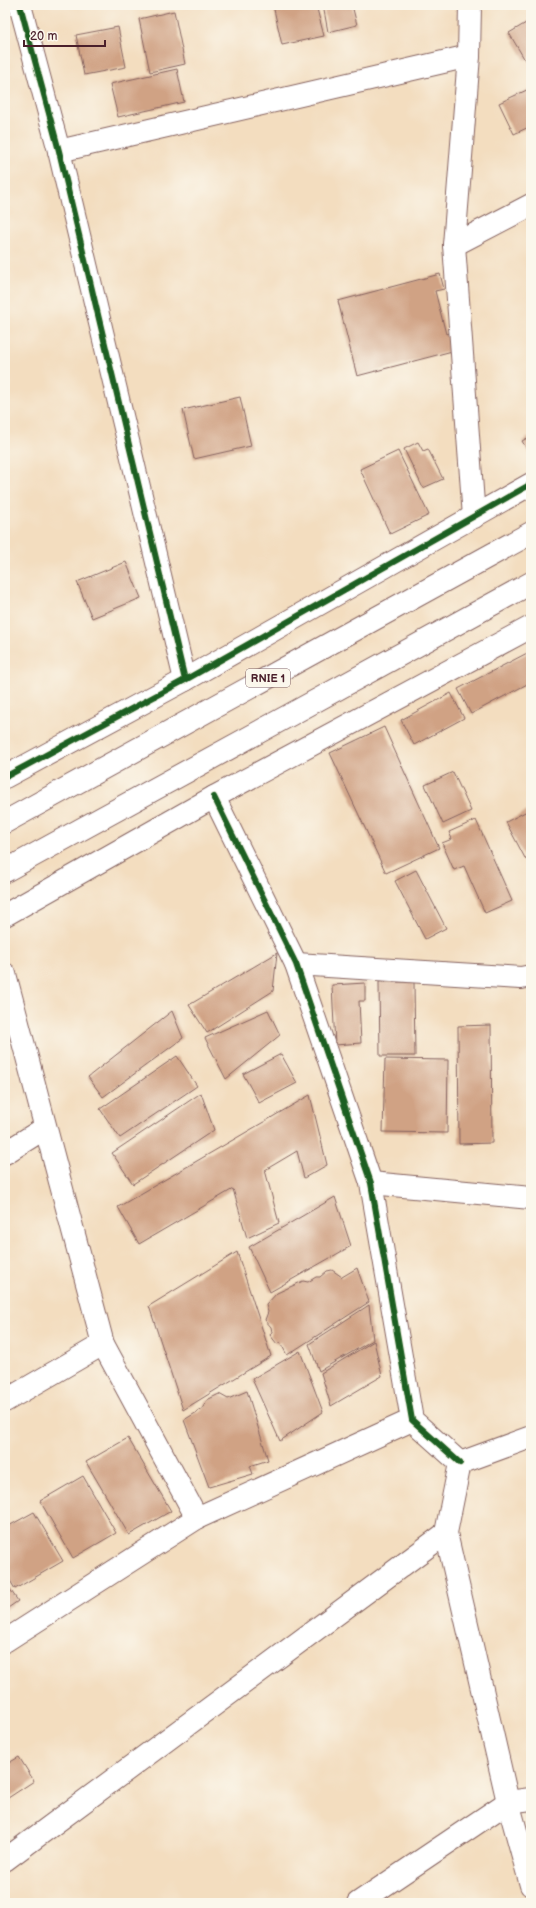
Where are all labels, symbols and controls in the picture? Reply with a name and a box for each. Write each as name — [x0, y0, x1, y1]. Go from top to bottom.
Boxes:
scale bar — [24, 22, 105, 48]
text: 20 m — [30, 29, 57, 44]
road number: RNIE 1 — [246, 669, 290, 687]

